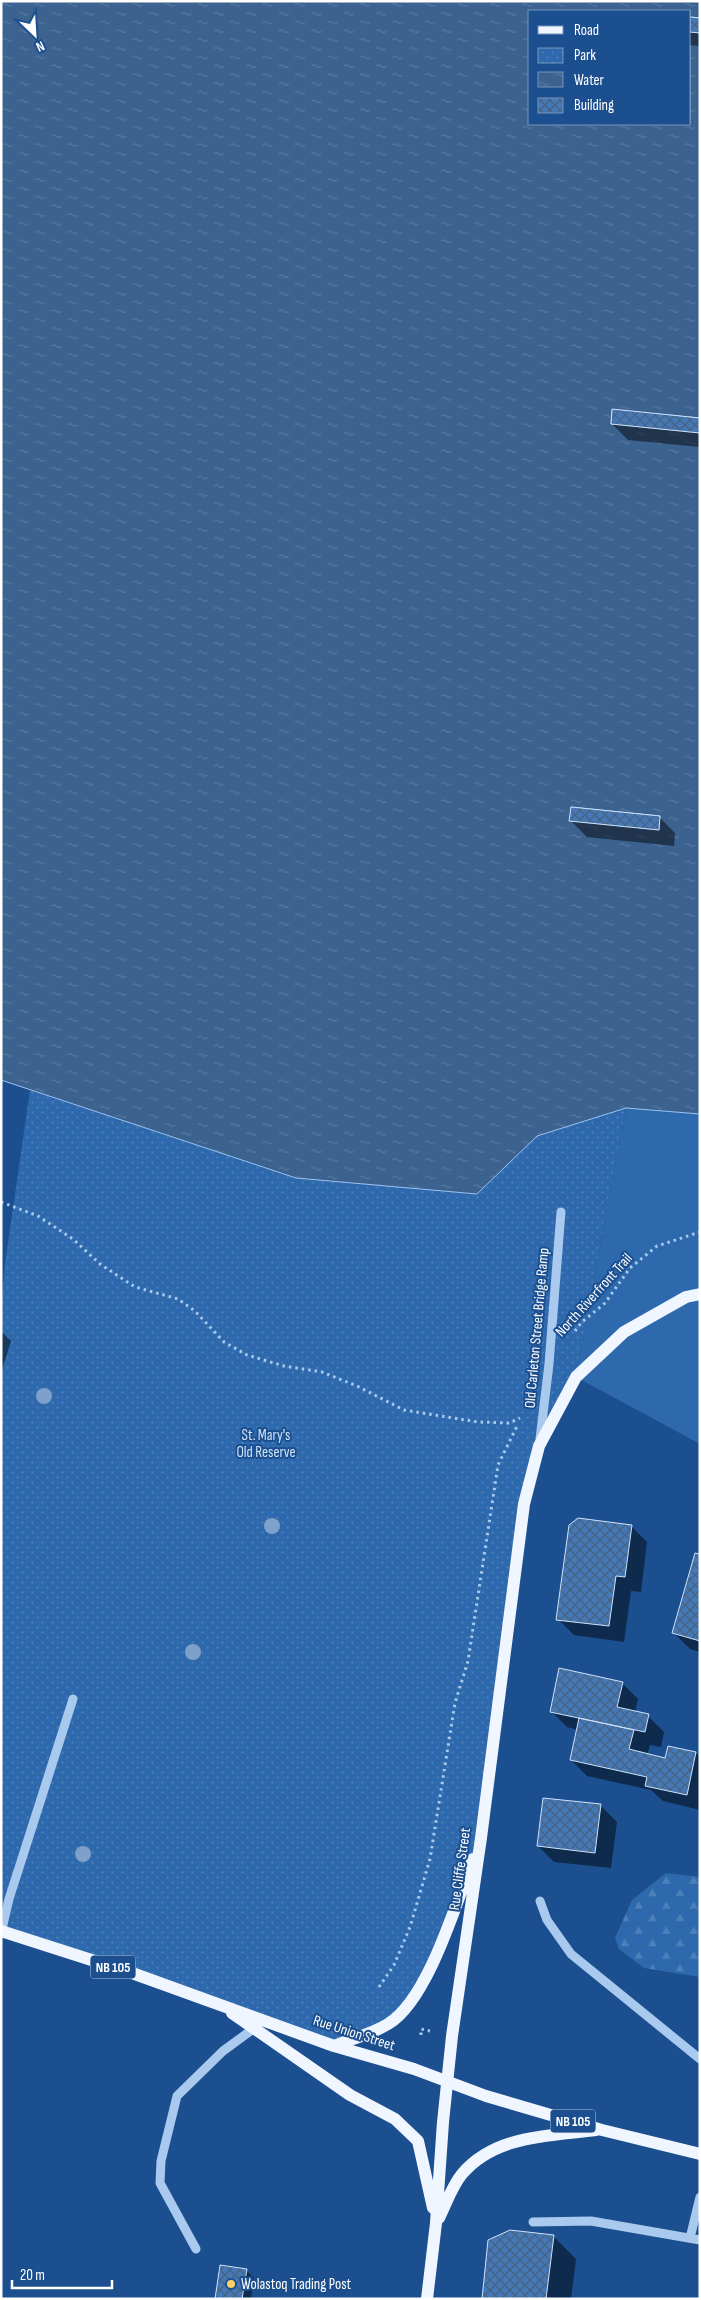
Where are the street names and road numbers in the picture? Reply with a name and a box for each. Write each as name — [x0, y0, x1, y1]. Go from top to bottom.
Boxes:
street label: Old Carleton Street Bridge Ramp — [521, 1247, 553, 1409]
street label: North Riverfront Trail — [551, 1249, 637, 1341]
street label: Rue Cliffe Street — [445, 1826, 475, 1911]
road number: NB 105 — [90, 1955, 136, 1978]
street label: Rue Union Street — [311, 2011, 398, 2055]
road number: NB 105 — [550, 2110, 596, 2132]

